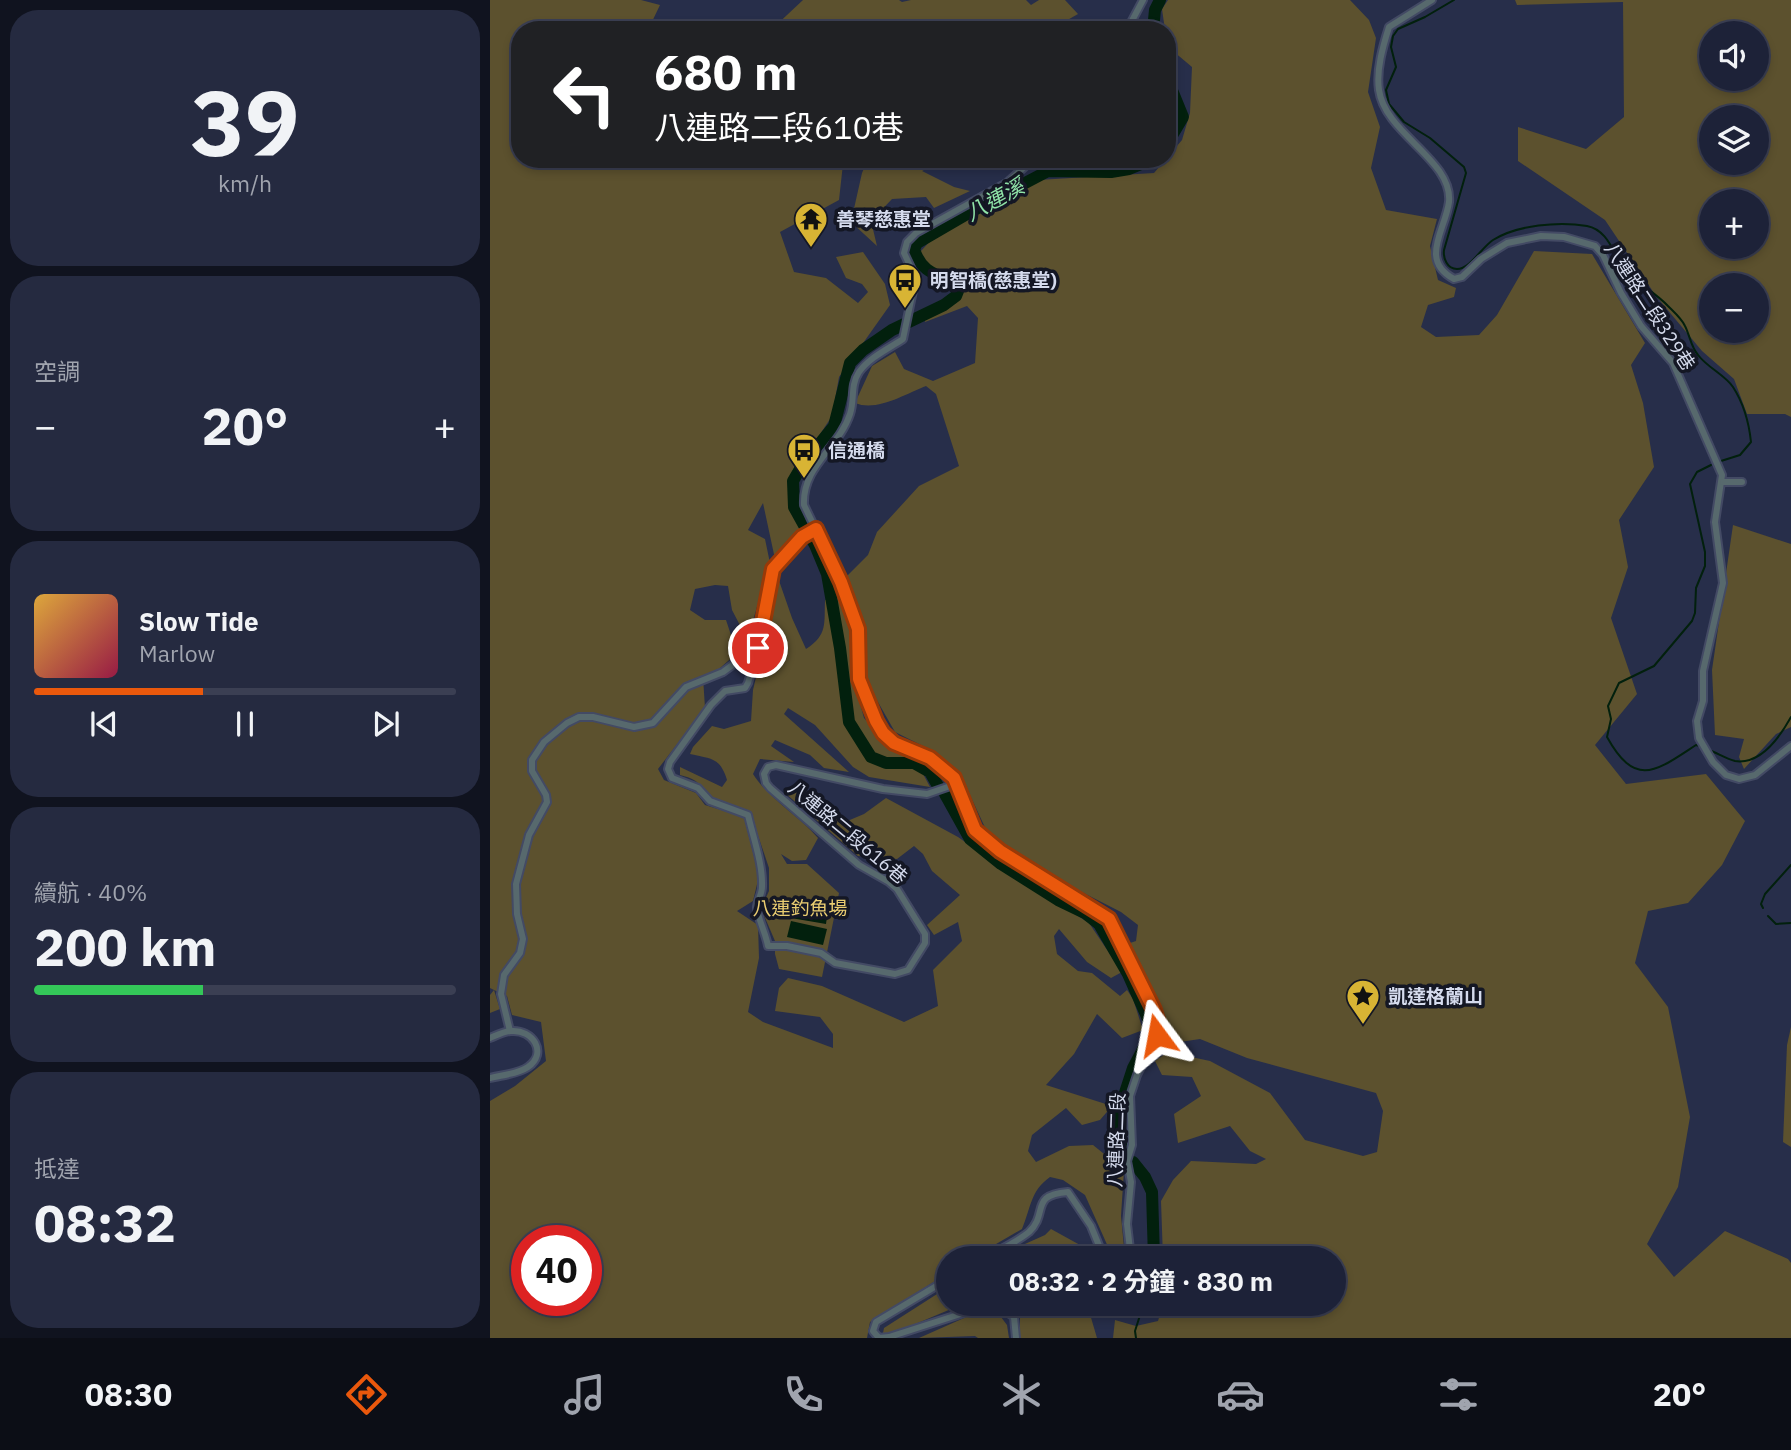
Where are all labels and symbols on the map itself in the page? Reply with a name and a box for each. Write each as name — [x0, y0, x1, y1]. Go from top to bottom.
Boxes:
water label: 八連溪 — [960, 170, 1031, 227]
temple icon: 善琴慈惠堂 — [792, 200, 830, 249]
place label: 善琴慈惠堂 — [836, 207, 931, 231]
street label: 八連路二段329巷 — [1600, 237, 1700, 375]
bus stop icon: 明智橋(慈惠堂) — [886, 261, 924, 310]
place label: 明智橋(慈惠堂) — [930, 268, 1057, 292]
bus stop icon: 信通橋 — [785, 431, 823, 480]
place label: 信通橋 — [828, 438, 885, 462]
pin — [728, 618, 788, 678]
street label: 八連路二段616巷 — [784, 775, 912, 889]
park label: 八連釣魚場 — [752, 896, 848, 920]
place icon: 凱達格蘭山 — [1344, 977, 1382, 1026]
place label: 凱達格蘭山 — [1388, 984, 1483, 1008]
position arrow — [1120, 998, 1194, 1072]
street label: 八連路二段 — [1102, 1092, 1130, 1188]
speed limit sign: 40 — [511, 1225, 602, 1316]

